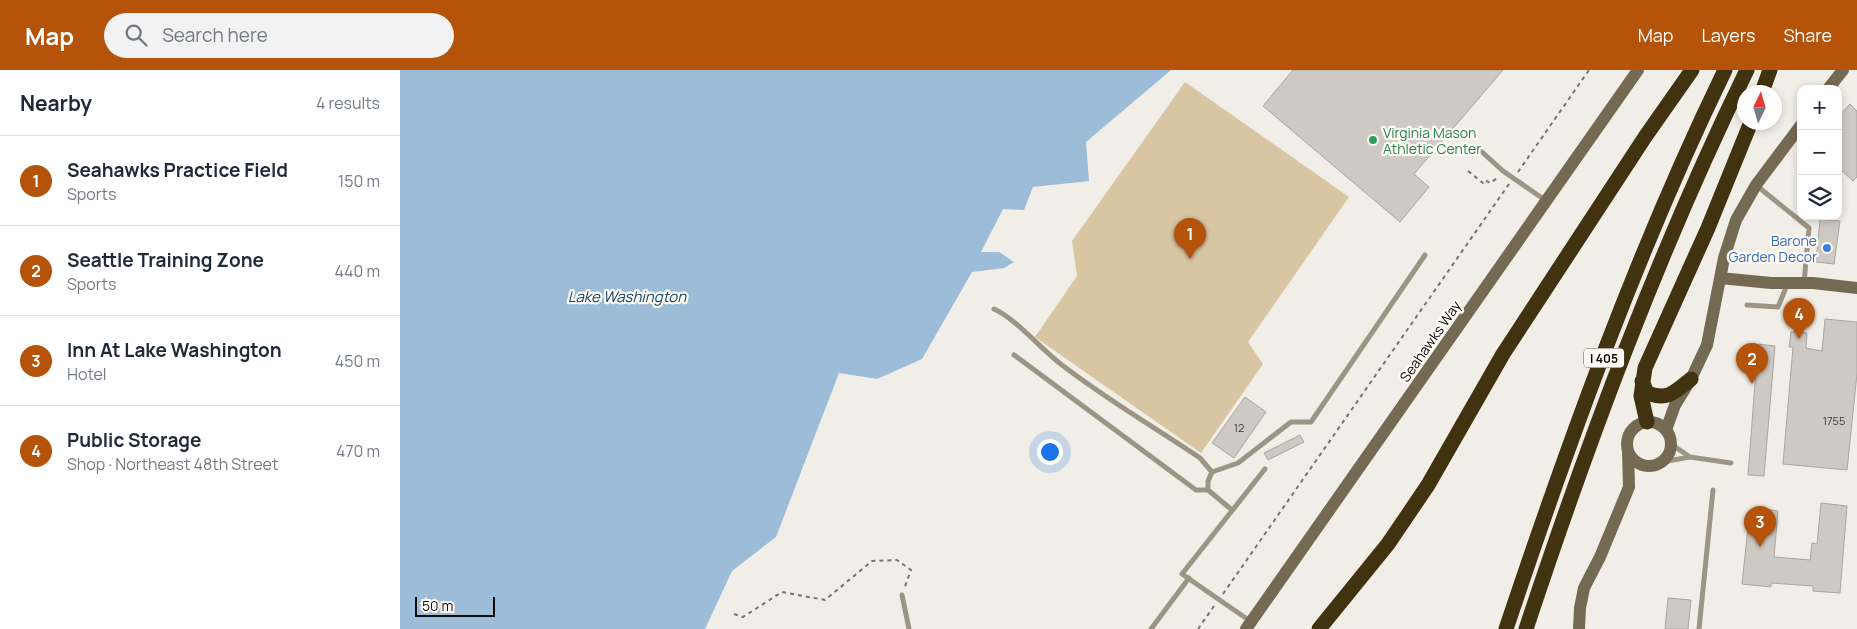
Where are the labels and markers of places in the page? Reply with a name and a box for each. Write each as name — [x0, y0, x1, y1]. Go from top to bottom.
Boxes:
place label: Virginia Mason Athletic Center — [1383, 123, 1481, 158]
marker: Virginia Mason Athletic Center — [1367, 134, 1379, 146]
pin: 1 — [1174, 218, 1206, 259]
place label: Barone Garden Decor — [1729, 231, 1817, 266]
marker: Barone Garden Decor — [1821, 242, 1833, 254]
pin: 4 — [1783, 298, 1815, 339]
pin: 2 — [1736, 343, 1768, 384]
pin: 3 — [1744, 506, 1776, 547]

